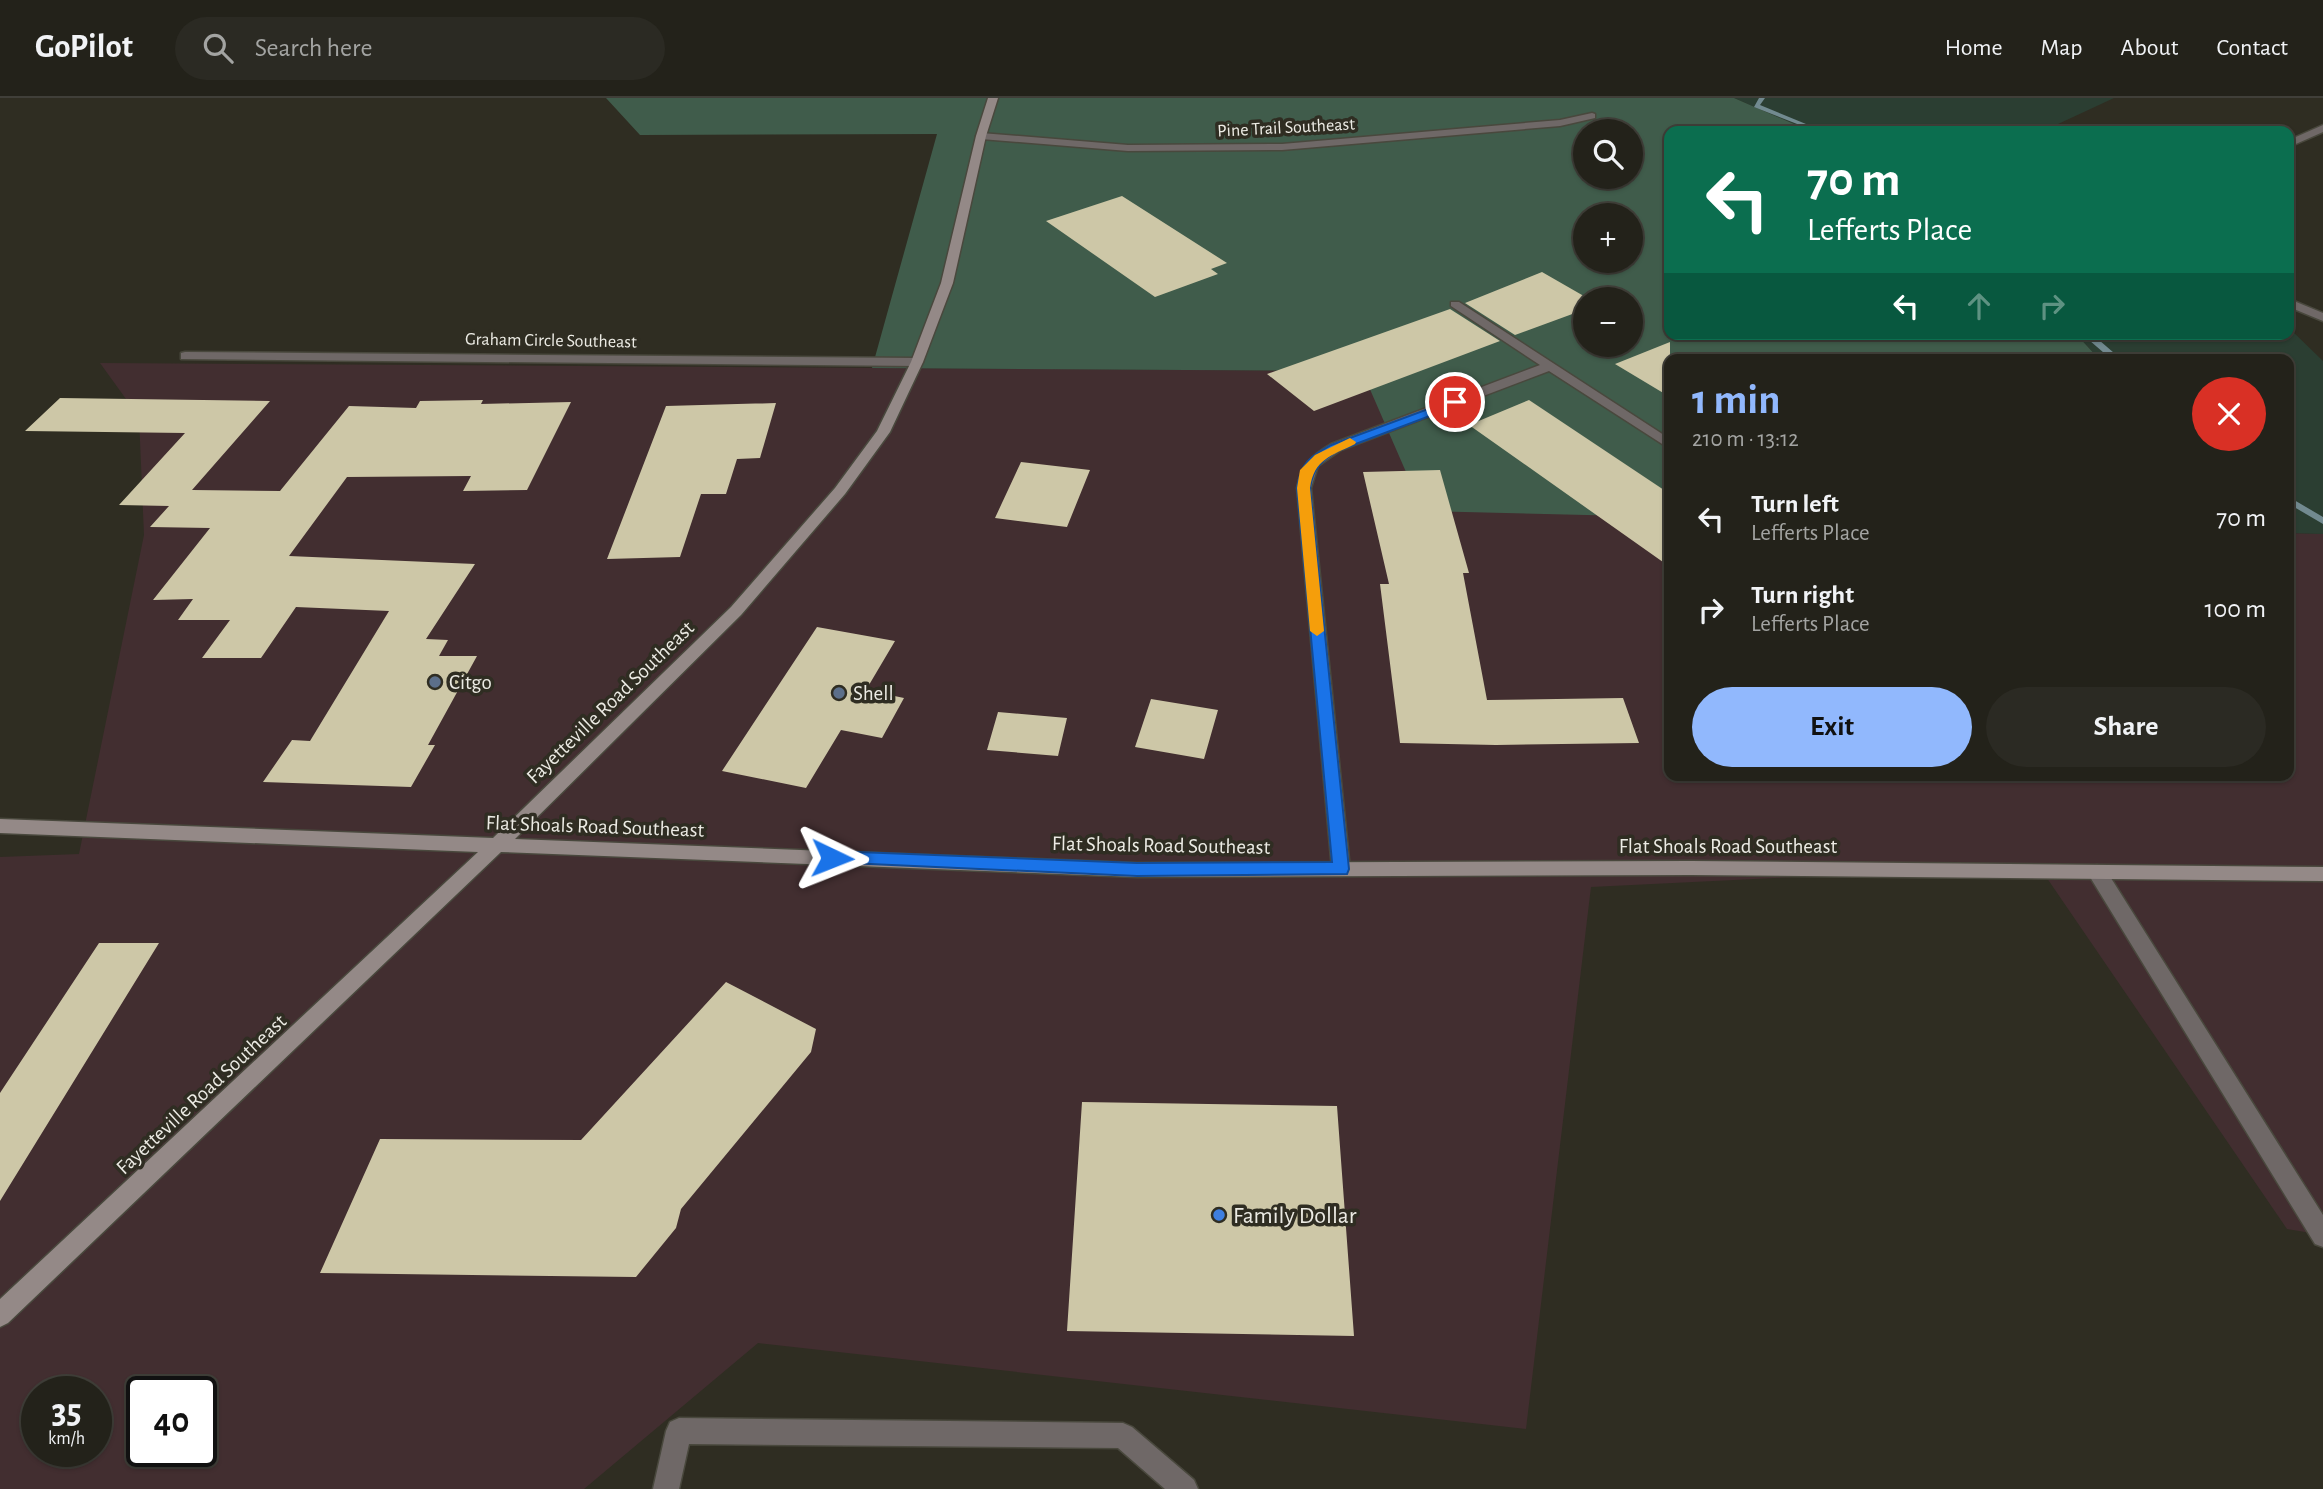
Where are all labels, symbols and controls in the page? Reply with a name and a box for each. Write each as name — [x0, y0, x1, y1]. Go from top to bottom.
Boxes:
search box — [175, 17, 665, 80]
icon: search — [199, 29, 237, 67]
text: GoPilot — [35, 31, 133, 64]
text: Search here — [255, 35, 372, 61]
text: Home — [1945, 36, 2003, 60]
text: Map — [2041, 36, 2083, 60]
text: About — [2121, 36, 2178, 60]
text: Contact — [2216, 36, 2288, 60]
street label: Pine Trail Southeast — [1217, 115, 1356, 141]
map controls — [1573, 119, 1643, 357]
button: search — [1573, 119, 1643, 189]
icon: left — [1692, 154, 1783, 245]
text: 70 m — [1807, 156, 1901, 205]
button: + — [1573, 203, 1643, 273]
text: Lefferts Place — [1807, 214, 1972, 246]
button: − — [1573, 287, 1643, 357]
icon: left — [1887, 287, 1925, 325]
icon: ahead — [1960, 287, 1998, 325]
icon: right — [2033, 287, 2071, 325]
street label: Graham Circle Southeast — [465, 331, 637, 352]
pin — [1425, 372, 1485, 432]
button: close — [2192, 377, 2266, 451]
text: 1 min — [1692, 379, 1781, 421]
icon: arrive — [1436, 383, 1474, 421]
text: 210 m · 13:12 — [1692, 428, 1799, 451]
text: Turn left — [1751, 491, 1839, 517]
icon: left — [1692, 500, 1730, 538]
text: 70 m — [2216, 505, 2266, 531]
text: Lefferts Place — [1751, 522, 1870, 545]
text: Turn right — [1751, 582, 1854, 608]
icon: right — [1692, 591, 1730, 629]
text: 100 m — [2205, 596, 2266, 622]
text: Lefferts Place — [1751, 613, 1870, 636]
street label: Fayetteville Road Southeast — [523, 617, 698, 788]
place label: Citgo — [449, 672, 492, 693]
marker: Citgo — [427, 674, 443, 690]
place label: Shell — [853, 683, 894, 704]
marker: Shell — [831, 685, 847, 701]
button: Exit — [1692, 687, 1972, 767]
button: Share — [1986, 687, 2266, 767]
street label: Flat Shoals Road Southeast — [485, 812, 705, 841]
position arrow — [795, 821, 869, 895]
street label: Flat Shoals Road Southeast — [1052, 833, 1271, 858]
street label: Flat Shoals Road Southeast — [1619, 836, 1838, 857]
street label: Fayetteville Road Southeast — [112, 1010, 291, 1178]
place label: Family Dollar — [1233, 1204, 1357, 1228]
marker: Family Dollar — [1211, 1207, 1227, 1223]
speed limit sign: 40 — [126, 1376, 217, 1467]
text: 35 — [51, 1395, 82, 1430]
text: km/h — [48, 1430, 85, 1448]

